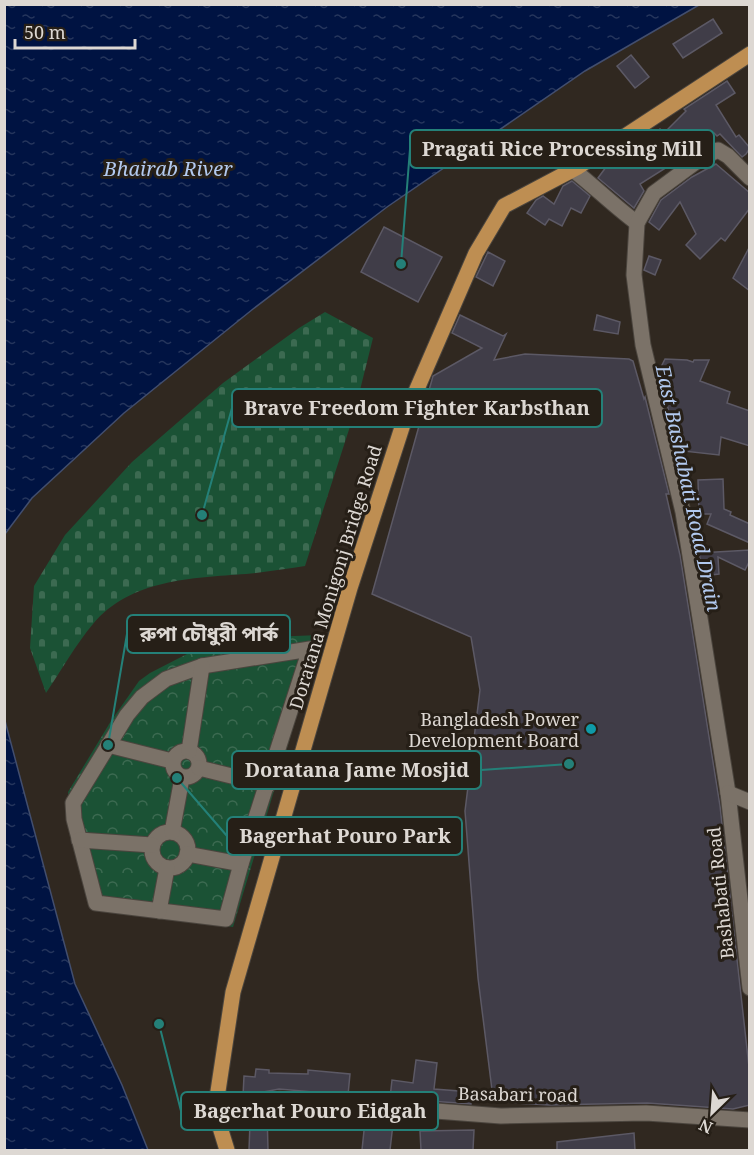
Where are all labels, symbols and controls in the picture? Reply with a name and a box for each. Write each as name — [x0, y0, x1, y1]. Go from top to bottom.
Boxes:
scale bar — [15, 12, 135, 50]
text: 50 m — [24, 20, 66, 44]
callout: Pragati Rice Processing Mill — [410, 130, 714, 168]
text: Pragati Rice Processing Mill — [422, 135, 702, 162]
water label: Bhairab River — [102, 155, 233, 182]
water label: East Bashabati Road Drain — [649, 361, 728, 614]
callout: Brave Freedom Fighter Karbsthan — [232, 389, 602, 427]
text: Brave Freedom Fighter Karbsthan — [244, 394, 590, 421]
street label: Doratana Monigonj Bridge Road — [283, 442, 387, 712]
callout: রুপা চৌধুরী পার্ক — [127, 615, 290, 653]
text: রুপা চৌধুরী পার্ক — [139, 620, 279, 647]
place label: Bangladesh Power Development Board — [408, 707, 580, 752]
marker: Bangladesh Power Development Board — [584, 722, 598, 736]
callout: Doratana Jame Mosjid — [232, 751, 481, 789]
text: Doratana Jame Mosjid — [245, 756, 469, 783]
callout: Bagerhat Pouro Park — [227, 817, 462, 855]
text: Bagerhat Pouro Park — [239, 822, 451, 849]
street label: Bashabati Road — [701, 826, 739, 960]
street label: Basabari road — [458, 1081, 578, 1107]
north arrow — [682, 1083, 742, 1143]
callout: Bagerhat Pouro Eidgah — [181, 1092, 438, 1130]
text: Bagerhat Pouro Eidgah — [193, 1097, 427, 1124]
text: N — [695, 1114, 716, 1139]

